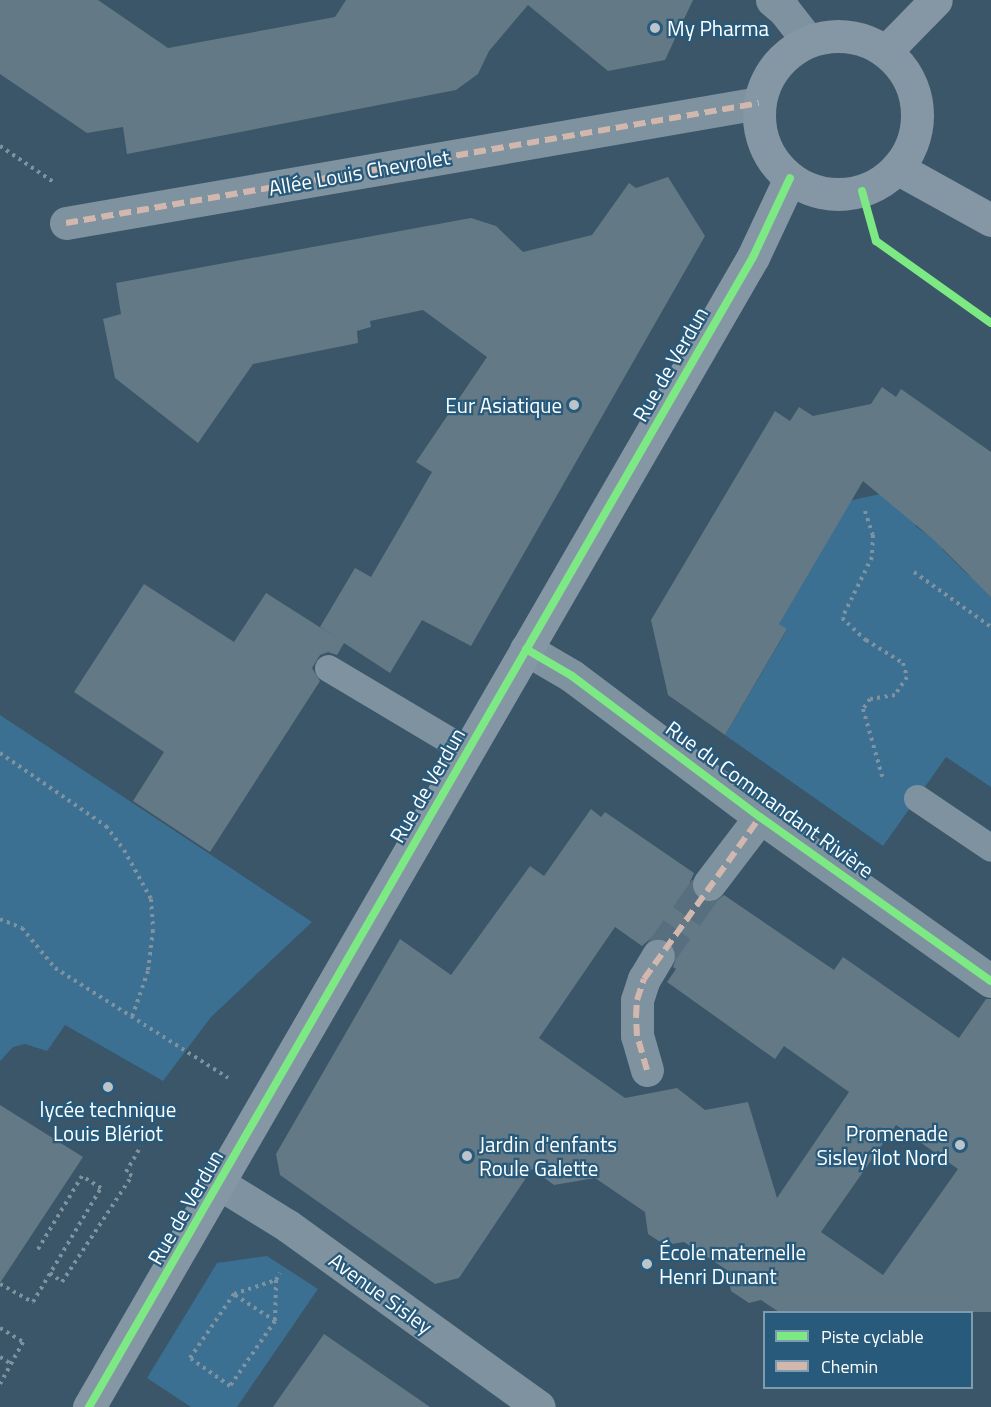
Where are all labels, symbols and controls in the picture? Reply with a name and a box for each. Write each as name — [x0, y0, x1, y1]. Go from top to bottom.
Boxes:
place label: My Pharma — [667, 15, 769, 41]
marker: My Pharma — [648, 21, 662, 35]
street label: Allée Louis Chevrolet — [267, 144, 451, 200]
street label: Rue de Verdun — [627, 302, 713, 426]
place label: Eur Asiatique — [445, 392, 562, 418]
marker: Eur Asiatique — [567, 398, 581, 412]
street label: Rue du Commandant Rivière — [661, 715, 879, 883]
street label: Rue de Verdun — [384, 723, 470, 847]
marker: lycée technique Louis Blériot — [101, 1080, 115, 1094]
place label: lycée technique Louis Blériot — [40, 1096, 176, 1146]
place label: Promenade Sisley îlot Nord — [816, 1120, 948, 1170]
place label: Jardin d'enfants Roule Galette — [479, 1131, 617, 1181]
marker: Promenade Sisley îlot Nord — [953, 1138, 967, 1152]
street label: Rue de Verdun — [142, 1145, 228, 1269]
marker: Jardin d'enfants Roule Galette — [460, 1149, 474, 1163]
place label: École maternelle Henri Dunant — [659, 1239, 806, 1289]
street label: Avenue Sisley — [324, 1247, 438, 1339]
marker: École maternelle Henri Dunant — [640, 1257, 654, 1271]
legend — [763, 1311, 973, 1389]
text: Piste cyclable — [821, 1323, 923, 1350]
text: Chemin — [821, 1353, 878, 1380]

